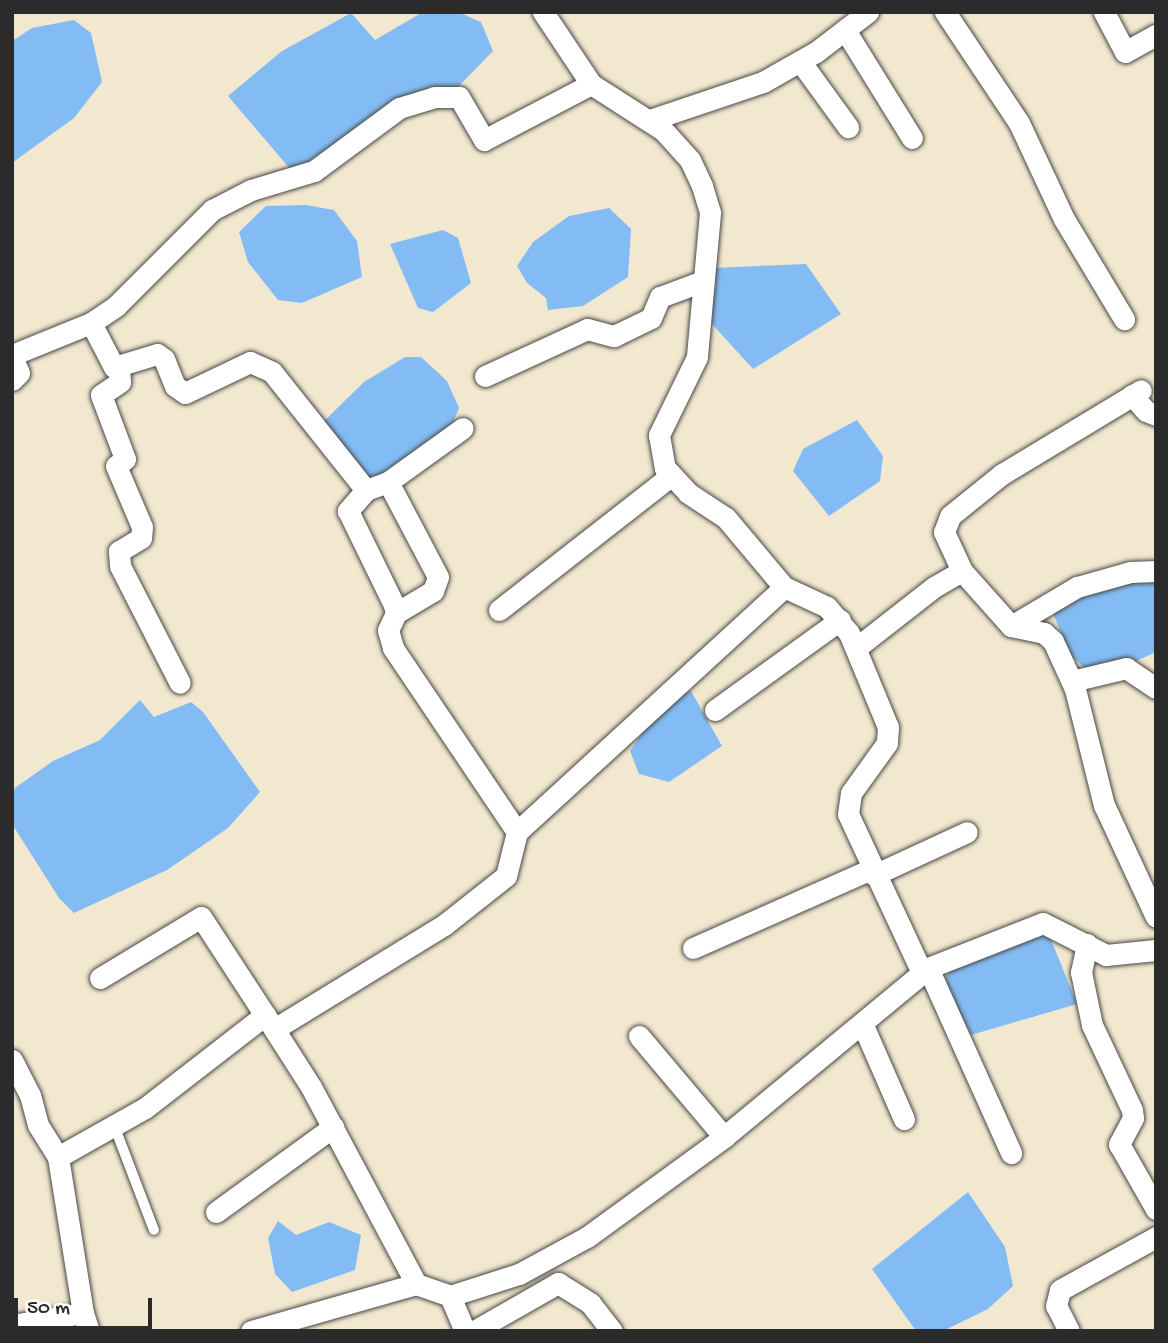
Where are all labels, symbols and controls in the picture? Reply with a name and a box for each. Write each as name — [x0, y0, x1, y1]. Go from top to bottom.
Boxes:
scale bar — [18, 1284, 156, 1328]
text: 50 m — [27, 1297, 70, 1322]

